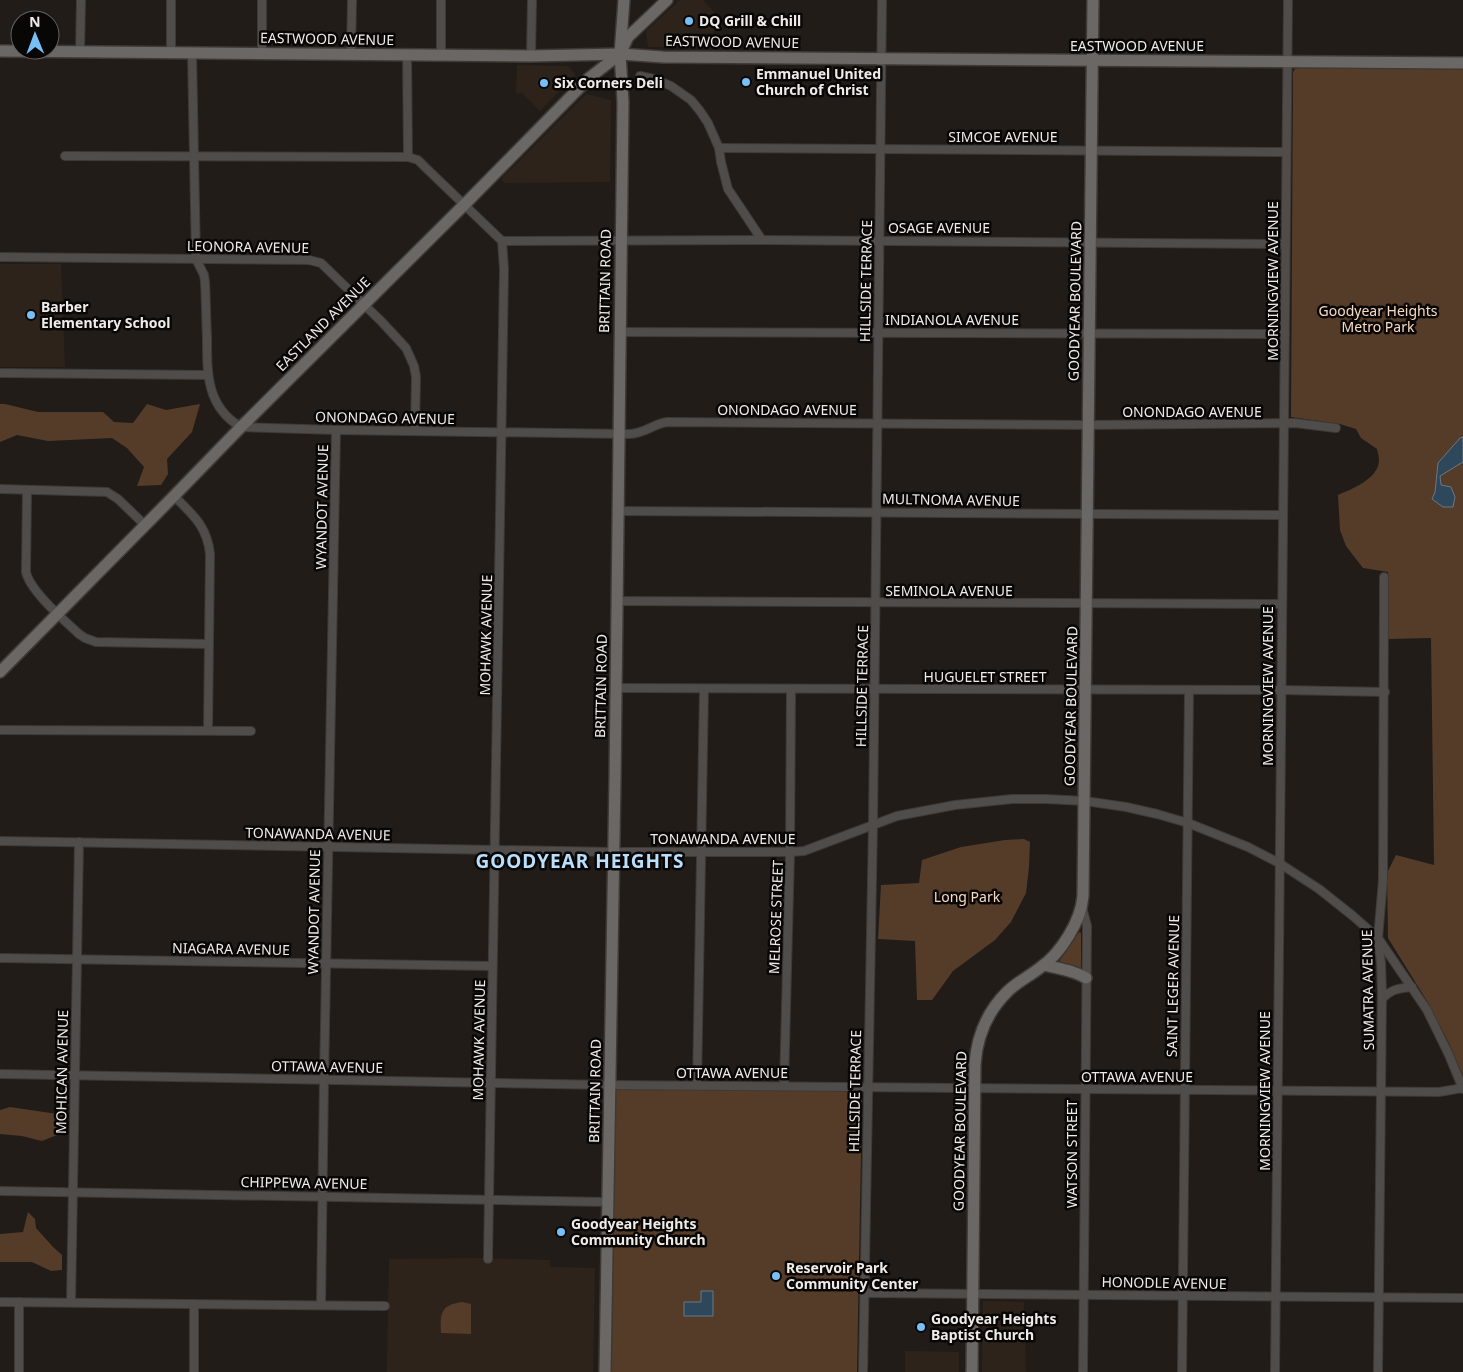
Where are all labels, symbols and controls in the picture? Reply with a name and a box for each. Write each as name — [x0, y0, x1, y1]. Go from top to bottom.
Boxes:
north arrow — [10, 10, 60, 60]
place label: DQ Grill & Chill — [699, 11, 801, 30]
text: N — [29, 12, 41, 31]
marker: DQ Grill & Chill — [683, 15, 695, 27]
street label: EASTWOOD AVENUE — [260, 28, 394, 49]
street label: EASTWOOD AVENUE — [665, 31, 799, 52]
street label: EASTWOOD AVENUE — [1070, 36, 1204, 55]
place label: Emmanuel United Church of Christ — [756, 64, 881, 99]
place label: Six Corners Deli — [554, 73, 663, 92]
marker: Emmanuel United Church of Christ — [740, 76, 752, 88]
marker: Six Corners Deli — [538, 77, 550, 89]
street label: SIMCOE AVENUE — [948, 127, 1058, 146]
street label: MORNINGVIEW AVENUE — [1263, 201, 1282, 361]
street label: OSAGE AVENUE — [888, 218, 990, 237]
street label: HILLSIDE TERRACE — [855, 220, 876, 342]
street label: GOODYEAR BOULEVARD — [1064, 221, 1085, 381]
street label: BRITTAIN ROAD — [594, 229, 615, 333]
street label: LEONORA AVENUE — [187, 236, 309, 257]
street label: EASTLAND AVENUE — [271, 272, 374, 375]
place label: Barber Elementary School — [41, 297, 171, 332]
park label: Goodyear Heights Metro Park — [1319, 301, 1438, 336]
marker: Barber Elementary School — [25, 309, 37, 321]
street label: INDIANOLA AVENUE — [885, 310, 1019, 329]
street label: ONONDAGO AVENUE — [717, 400, 857, 419]
street label: ONONDAGO AVENUE — [1122, 402, 1262, 421]
street label: ONONDAGO AVENUE — [315, 407, 455, 428]
street label: WYANDOT AVENUE — [311, 444, 332, 570]
street label: MULTNOMA AVENUE — [882, 489, 1020, 510]
street label: MOHAWK AVENUE — [475, 574, 496, 696]
street label: SEMINOLA AVENUE — [885, 581, 1013, 600]
street label: MORNINGVIEW AVENUE — [1258, 606, 1277, 766]
street label: HILLSIDE TERRACE — [851, 625, 872, 747]
street label: GOODYEAR BOULEVARD — [1060, 626, 1081, 786]
street label: BRITTAIN ROAD — [590, 634, 611, 738]
street label: HUGUELET STREET — [924, 667, 1047, 686]
street label: TONAWANDA AVENUE — [245, 823, 391, 844]
street label: TONAWANDA AVENUE — [650, 829, 796, 848]
district label: GOODYEAR HEIGHTS — [476, 848, 684, 874]
street label: WYANDOT AVENUE — [303, 849, 324, 975]
street label: MELROSE STREET — [764, 859, 787, 974]
park label: Long Park — [934, 887, 1001, 906]
street label: SAINT LEGER AVENUE — [1162, 915, 1183, 1057]
street label: SUMATRA AVENUE — [1357, 929, 1378, 1051]
street label: NIAGARA AVENUE — [172, 938, 290, 959]
street label: MOHAWK AVENUE — [468, 979, 489, 1101]
street label: MOHICAN AVENUE — [51, 1010, 72, 1134]
street label: MORNINGVIEW AVENUE — [1255, 1011, 1274, 1171]
street label: HILLSIDE TERRACE — [844, 1030, 865, 1152]
street label: BRITTAIN ROAD — [584, 1039, 605, 1143]
street label: GOODYEAR BOULEVARD — [949, 1051, 970, 1211]
street label: OTTAWA AVENUE — [271, 1056, 383, 1077]
street label: OTTAWA AVENUE — [676, 1063, 788, 1082]
street label: OTTAWA AVENUE — [1081, 1067, 1193, 1086]
street label: WATSON STREET — [1062, 1099, 1081, 1208]
street label: CHIPPEWA AVENUE — [240, 1172, 368, 1193]
place label: Goodyear Heights Community Church — [571, 1214, 706, 1249]
marker: Goodyear Heights Community Church — [555, 1226, 567, 1238]
place label: Reservoir Park Community Center — [786, 1258, 919, 1293]
marker: Reservoir Park Community Center — [770, 1270, 782, 1282]
street label: HONODLE AVENUE — [1101, 1272, 1227, 1293]
place label: Goodyear Heights Baptist Church — [931, 1309, 1056, 1344]
marker: Goodyear Heights Baptist Church — [915, 1321, 927, 1333]

